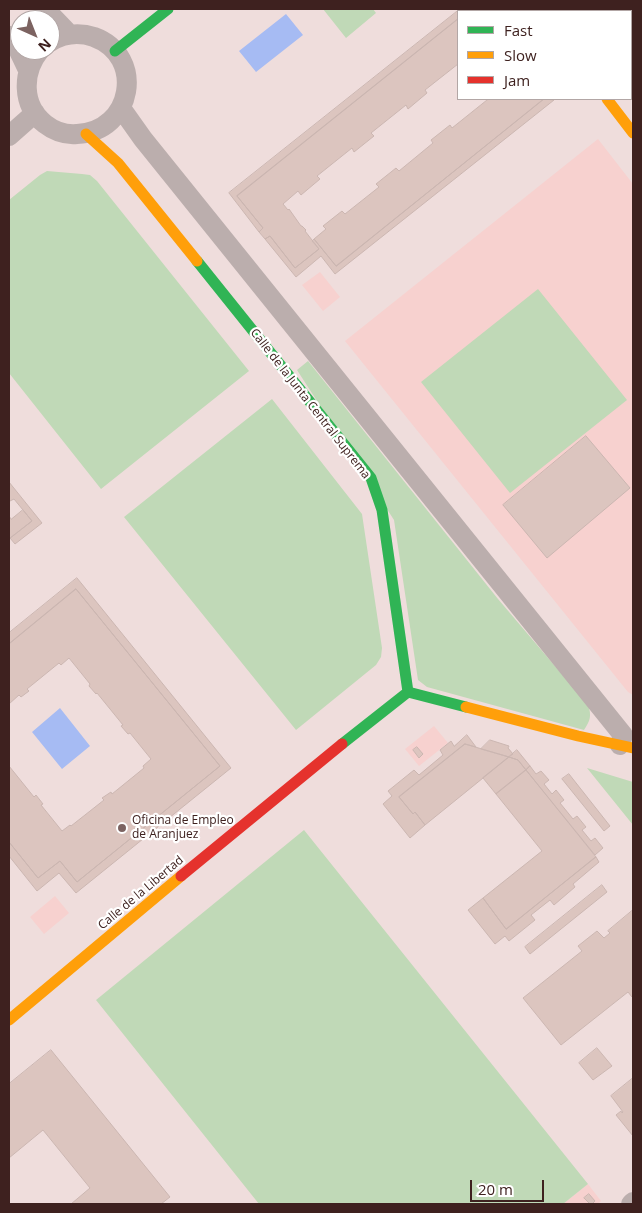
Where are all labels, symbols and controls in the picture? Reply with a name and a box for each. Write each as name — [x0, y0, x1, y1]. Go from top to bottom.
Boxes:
north arrow — [10, 10, 60, 60]
legend — [457, 10, 632, 100]
text: Fast — [504, 20, 533, 40]
text: N — [34, 35, 56, 56]
text: Slow — [504, 45, 537, 65]
text: Jam — [504, 70, 530, 90]
street label: Calle de la Junta Central Suprema — [247, 326, 373, 482]
place label: Oficina de Empleo de Aranjuez — [132, 814, 234, 842]
marker: Oficina de Empleo de Aranjuez — [116, 822, 128, 834]
street label: Calle de la Libertad — [95, 853, 187, 933]
scale bar — [472, 1170, 546, 1202]
text: 20 m — [478, 1179, 513, 1199]

